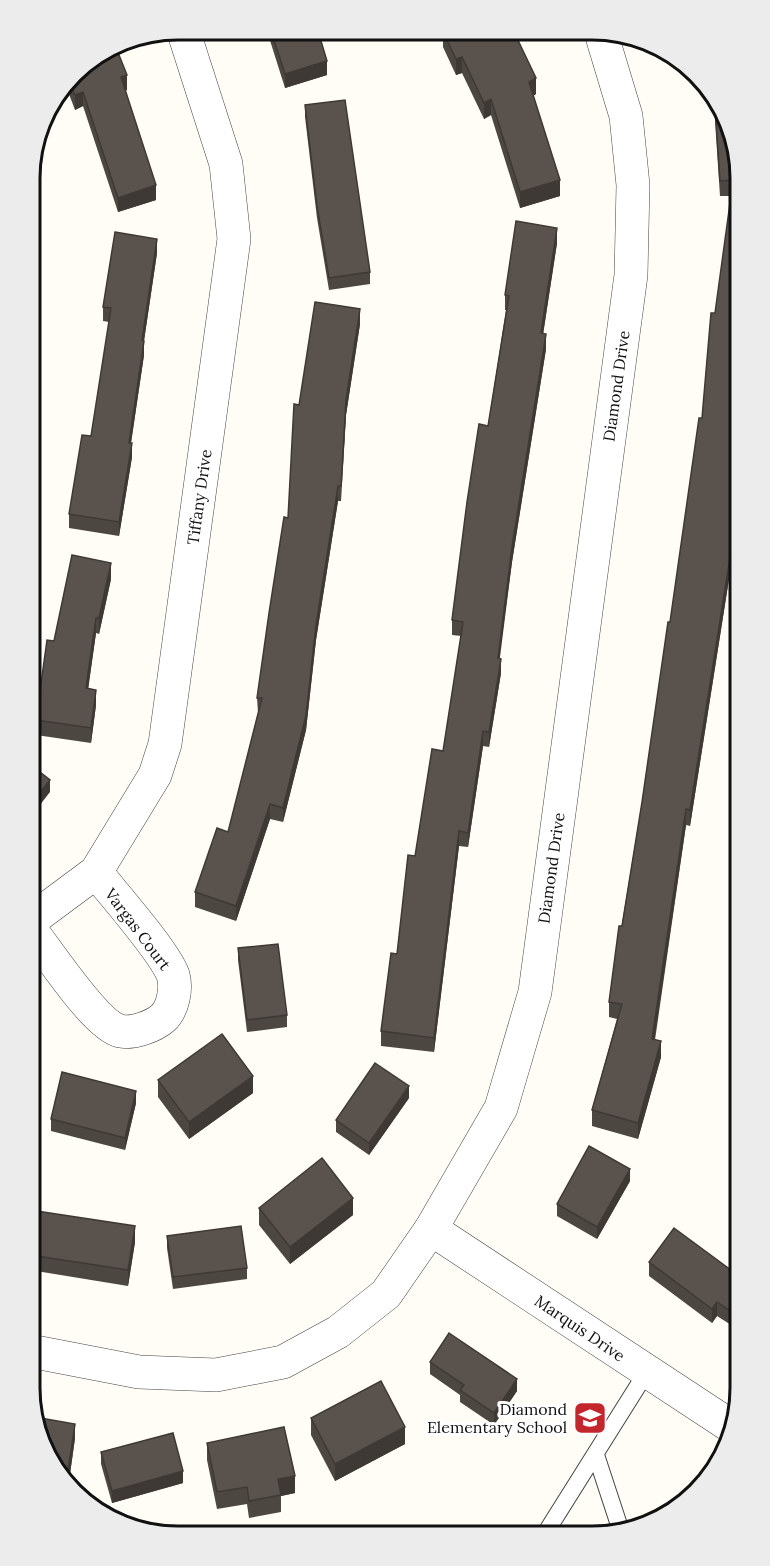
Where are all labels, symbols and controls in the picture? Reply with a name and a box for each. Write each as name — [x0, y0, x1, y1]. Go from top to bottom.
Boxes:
street label: Diamond Drive — [598, 329, 634, 443]
street label: Tiffany Drive — [182, 448, 216, 546]
street label: Diamond Drive — [533, 811, 569, 925]
street label: Vargas Court — [100, 883, 176, 974]
street label: Marquis Drive — [531, 1290, 629, 1366]
place label: Diamond Elementary School — [427, 1399, 567, 1437]
school or university icon: Diamond Elementary School — [572, 1400, 608, 1436]

